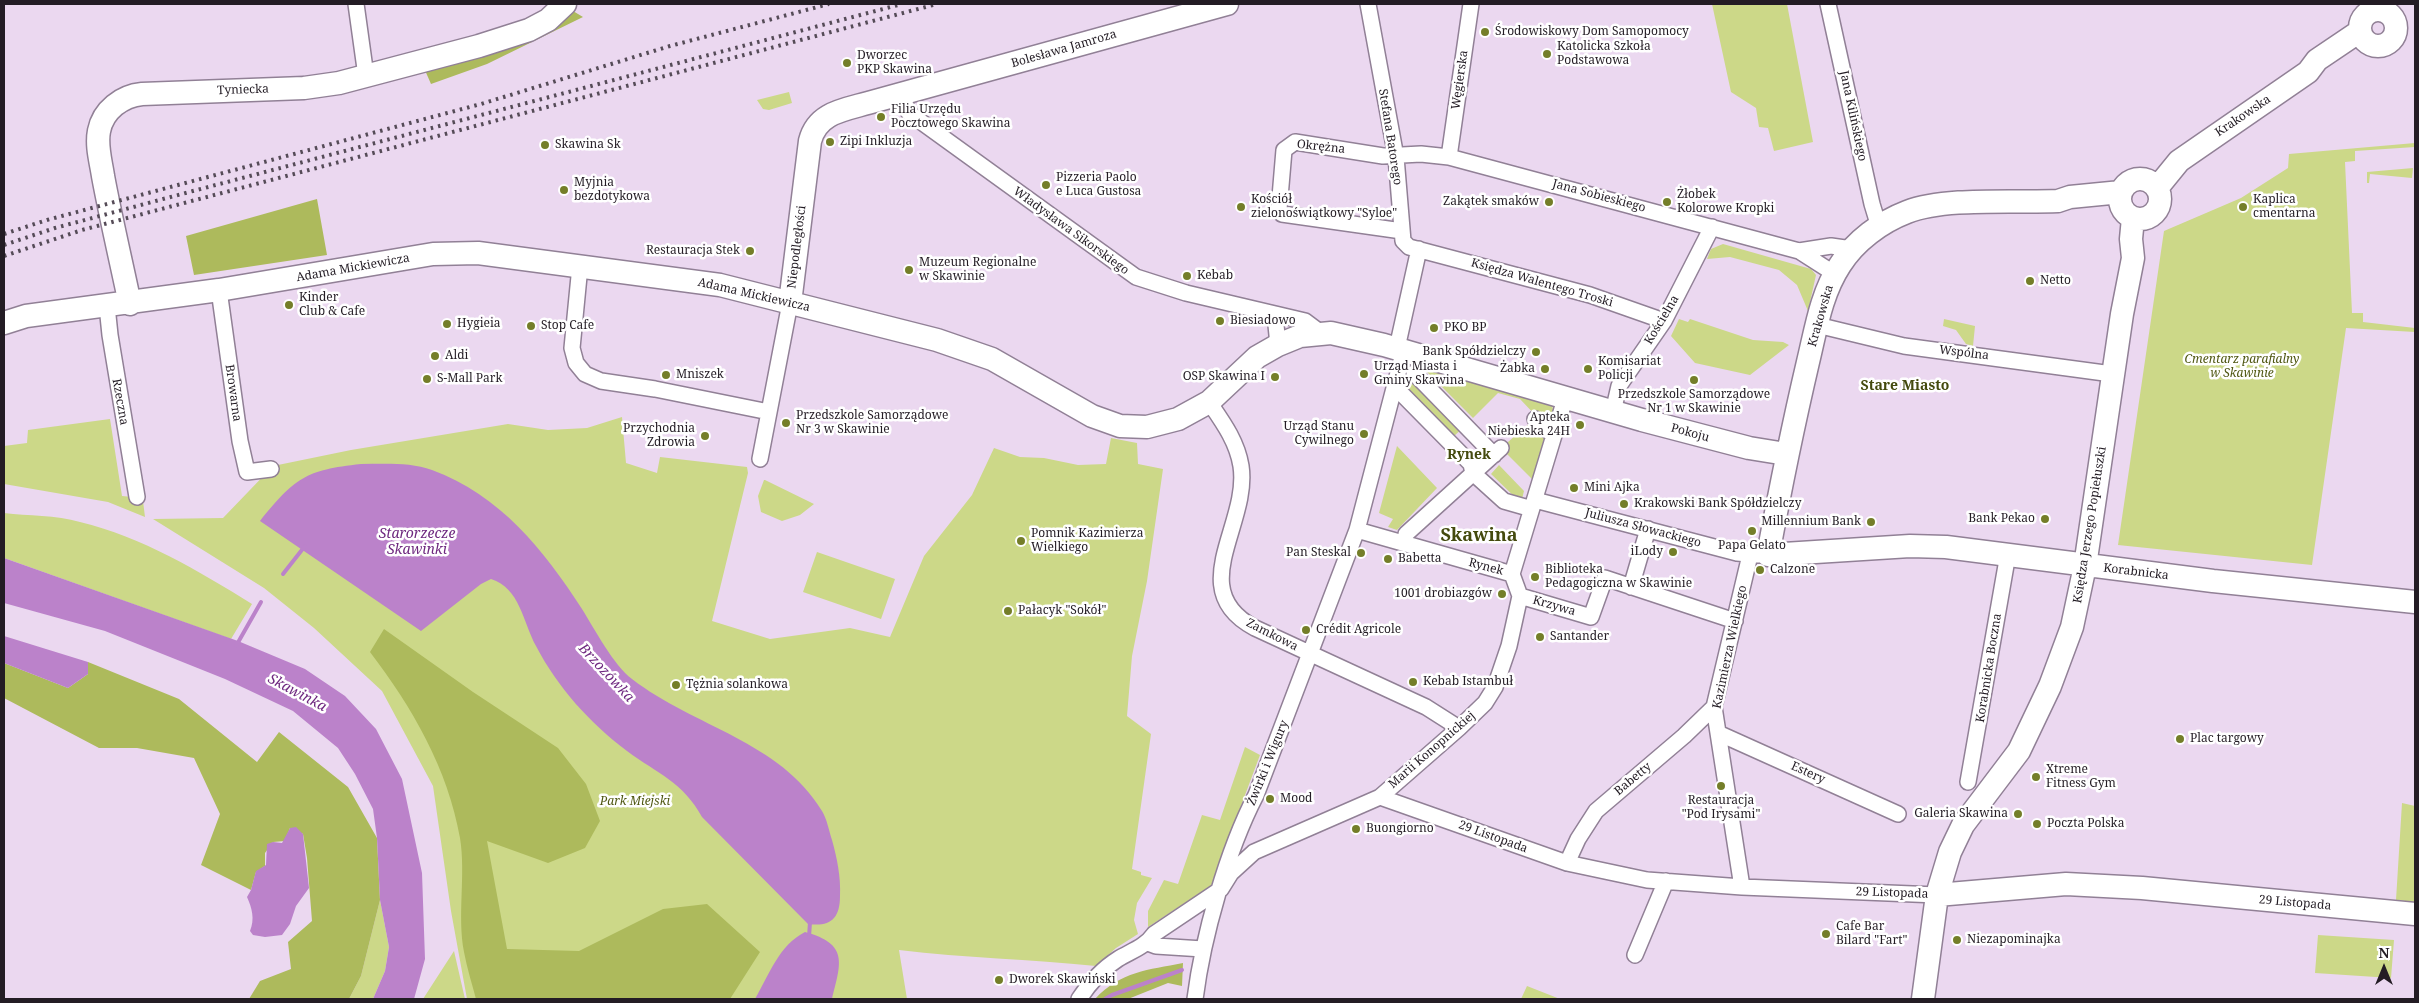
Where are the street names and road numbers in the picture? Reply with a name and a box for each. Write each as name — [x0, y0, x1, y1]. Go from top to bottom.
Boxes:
street label: Bolesława Jamroza — [1010, 27, 1118, 71]
street label: Węgierska — [1449, 49, 1471, 111]
street label: Jana Kilińskiego — [1836, 69, 1870, 163]
street label: Tyniecka — [217, 82, 269, 98]
street label: Stefana Batorego — [1375, 88, 1405, 186]
street label: Krakowska — [2213, 92, 2273, 140]
street label: Okrężna — [1296, 137, 1346, 157]
street label: Jana Sobieskiego — [1551, 177, 1647, 215]
street label: Władysława Sikorskiego — [1010, 184, 1132, 278]
street label: Niepodległości — [785, 205, 809, 289]
street label: Adama Mickiewicza — [295, 251, 411, 285]
street label: Księdza Walentego Troski — [1469, 256, 1615, 310]
street label: Adama Mickiewicza — [696, 275, 812, 315]
street label: Krakowska — [1805, 283, 1837, 349]
street label: Kościelna — [1642, 293, 1682, 347]
street label: Wspólna — [1938, 343, 1990, 363]
street label: Browarna — [222, 363, 244, 423]
street label: Rzeczna — [109, 378, 131, 426]
street label: Pokoju — [1669, 421, 1711, 445]
street label: Księdza Jerzego Popiełuszki — [2070, 446, 2110, 604]
street label: Juliusza Słowackiego — [1583, 506, 1703, 550]
street label: Rynek — [1467, 555, 1505, 579]
street label: Korabnicka — [2102, 561, 2170, 583]
street label: Kazimierza Wielkiego — [1710, 584, 1750, 710]
street label: Krzywa — [1531, 593, 1577, 619]
street label: Korabnicka Boczna — [1973, 612, 2005, 724]
street label: Zamkowa — [1244, 616, 1300, 654]
street label: Marii Konopnickiej — [1386, 709, 1478, 791]
street label: Żwirki i Wigury — [1244, 718, 1292, 808]
street label: Babetty — [1612, 759, 1654, 799]
street label: Estery — [1789, 759, 1827, 787]
street label: 29 Listopada — [1456, 818, 1530, 856]
street label: 29 Listopada — [1855, 885, 1929, 901]
street label: 29 Listopada — [2258, 893, 2332, 913]

